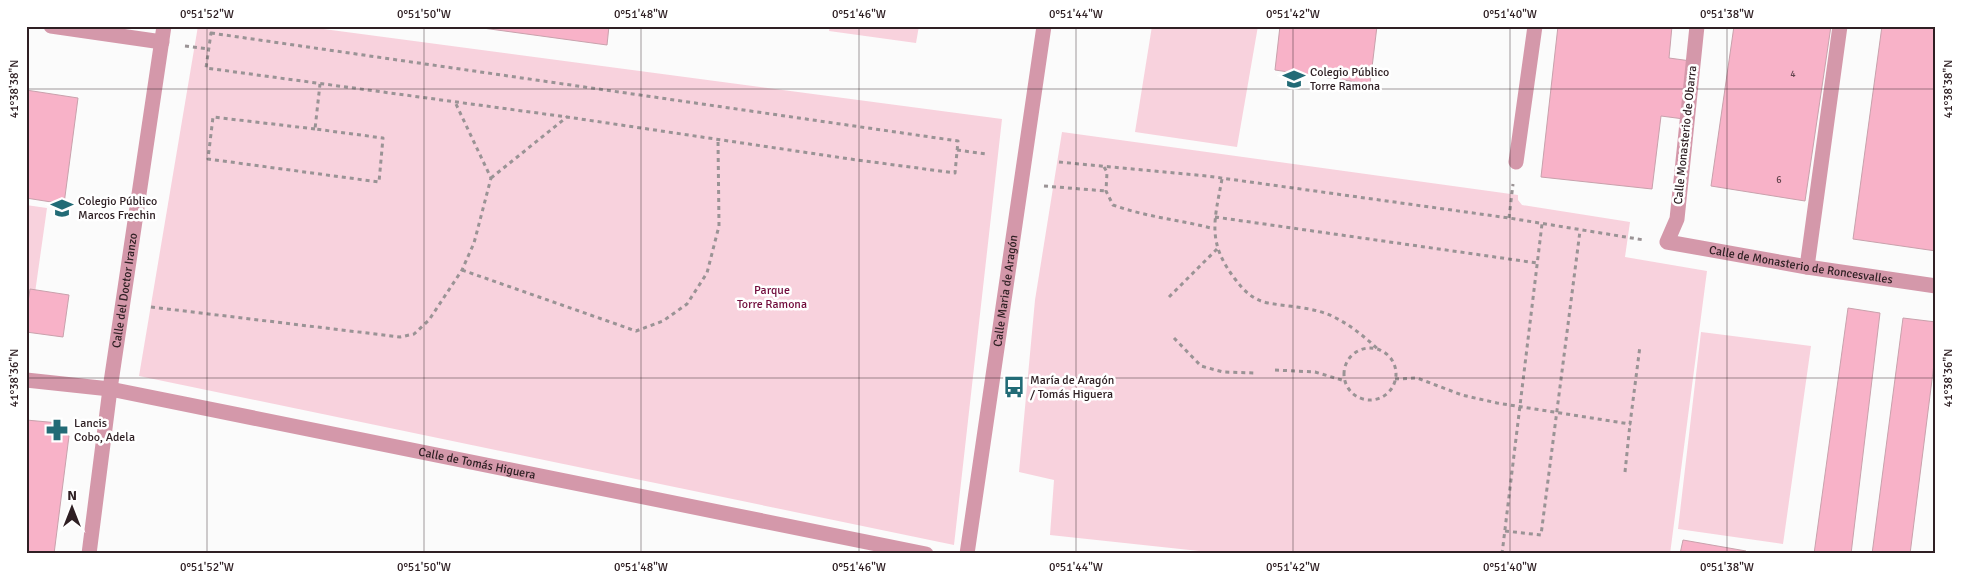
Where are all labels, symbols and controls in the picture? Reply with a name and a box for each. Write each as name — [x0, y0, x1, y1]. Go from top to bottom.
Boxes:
text: 0°51'52"W — [180, 7, 234, 22]
text: 0°51'50"W — [397, 7, 451, 22]
text: 0°51'48"W — [614, 7, 668, 22]
text: 0°51'46"W — [832, 7, 886, 22]
text: 0°51'44"W — [1049, 7, 1103, 22]
text: 0°51'42"W — [1266, 7, 1320, 22]
text: 0°51'40"W — [1483, 7, 1537, 22]
text: 0°51'38"W — [1700, 7, 1754, 22]
text: 41°38'38"N — [7, 60, 22, 118]
text: 41°38'38"N — [1941, 60, 1956, 118]
place label: Colegio Público Torre Ramona — [1310, 65, 1389, 94]
street label: Calle Monasterio de Obarra — [1671, 65, 1700, 205]
school or university icon: Colegio Público Torre Ramona — [1281, 66, 1307, 92]
house number: 4 — [1790, 68, 1796, 80]
house number: 6 — [1776, 174, 1782, 186]
place label: Colegio Público Marcos Frechin — [78, 194, 157, 223]
school or university icon: Colegio Público Marcos Frechin — [49, 195, 75, 221]
street label: Calle del Doctor Iranzo — [109, 232, 141, 349]
street label: Calle Maria de Aragón — [990, 234, 1021, 348]
street label: Calle de Monasterio de Roncesvalles — [1708, 243, 1894, 288]
park label: Parque Torre Ramona — [737, 283, 807, 312]
text: 41°38'36"N — [7, 349, 22, 407]
text: 41°38'36"N — [1941, 349, 1956, 407]
place label: María de Aragón / Tomás Higuera — [1030, 373, 1114, 402]
bus stop icon: María de Aragón / Tomás Higuera — [1001, 374, 1027, 400]
place label: Lancis Cobo, Adela — [74, 416, 135, 445]
pharmacy icon: Lancis Cobo, Adela — [44, 417, 70, 443]
street label: Calle de Tomás Higuera — [417, 445, 537, 483]
north arrow — [48, 482, 98, 532]
text: N — [67, 487, 77, 504]
text: 0°51'52"W — [180, 560, 234, 575]
text: 0°51'50"W — [397, 560, 451, 575]
text: 0°51'48"W — [614, 560, 668, 575]
text: 0°51'46"W — [832, 560, 886, 575]
text: 0°51'44"W — [1049, 560, 1103, 575]
text: 0°51'42"W — [1266, 560, 1320, 575]
text: 0°51'40"W — [1483, 560, 1537, 575]
text: 0°51'38"W — [1700, 560, 1754, 575]

